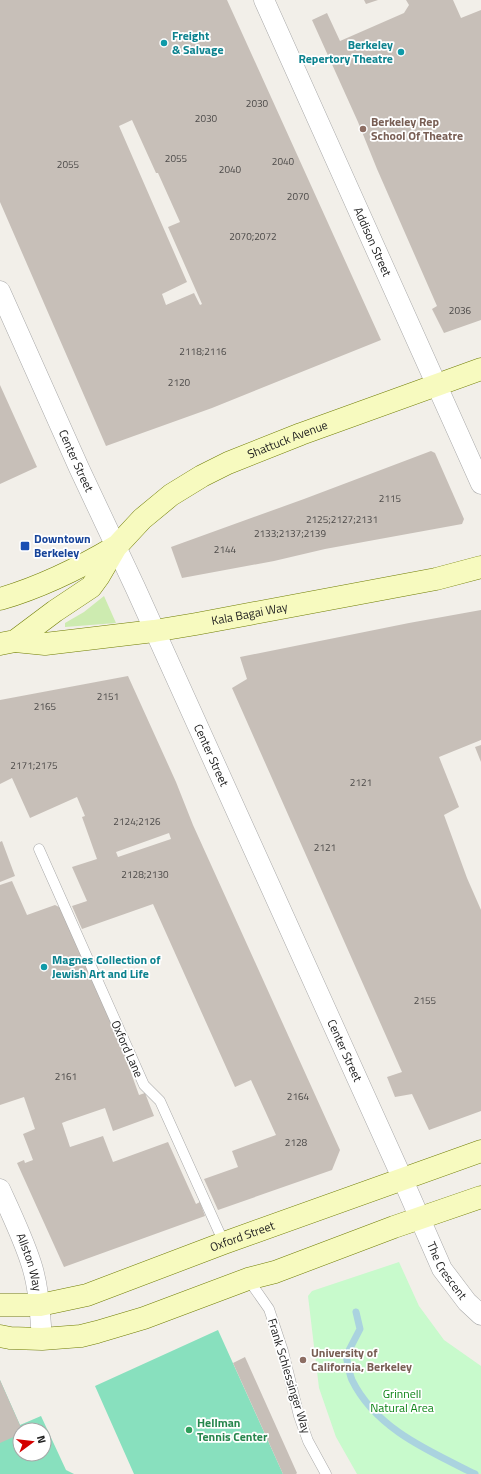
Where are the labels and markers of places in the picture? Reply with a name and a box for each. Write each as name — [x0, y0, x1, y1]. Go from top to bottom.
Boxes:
place label: Freight & Salvage — [172, 26, 224, 59]
place label: Berkeley Repertory Theatre — [298, 35, 393, 68]
marker: Freight & Salvage — [159, 38, 169, 48]
marker: Berkeley Repertory Theatre — [396, 47, 406, 57]
place label: Berkeley Rep School Of Theatre — [371, 112, 463, 145]
marker: Berkeley Rep School Of Theatre — [358, 124, 368, 134]
place label: Downtown Berkeley — [34, 529, 91, 562]
marker: Downtown Berkeley — [19, 540, 31, 552]
place label: Magnes Collection of Jewish Art and Life — [52, 950, 161, 983]
marker: Magnes Collection of Jewish Art and Life — [39, 962, 49, 972]
place label: University of California, Berkeley — [311, 1343, 412, 1376]
marker: University of California, Berkeley — [298, 1355, 308, 1365]
place label: Hellman Tennis Center — [197, 1413, 268, 1446]
marker: Hellman Tennis Center — [184, 1425, 194, 1435]

